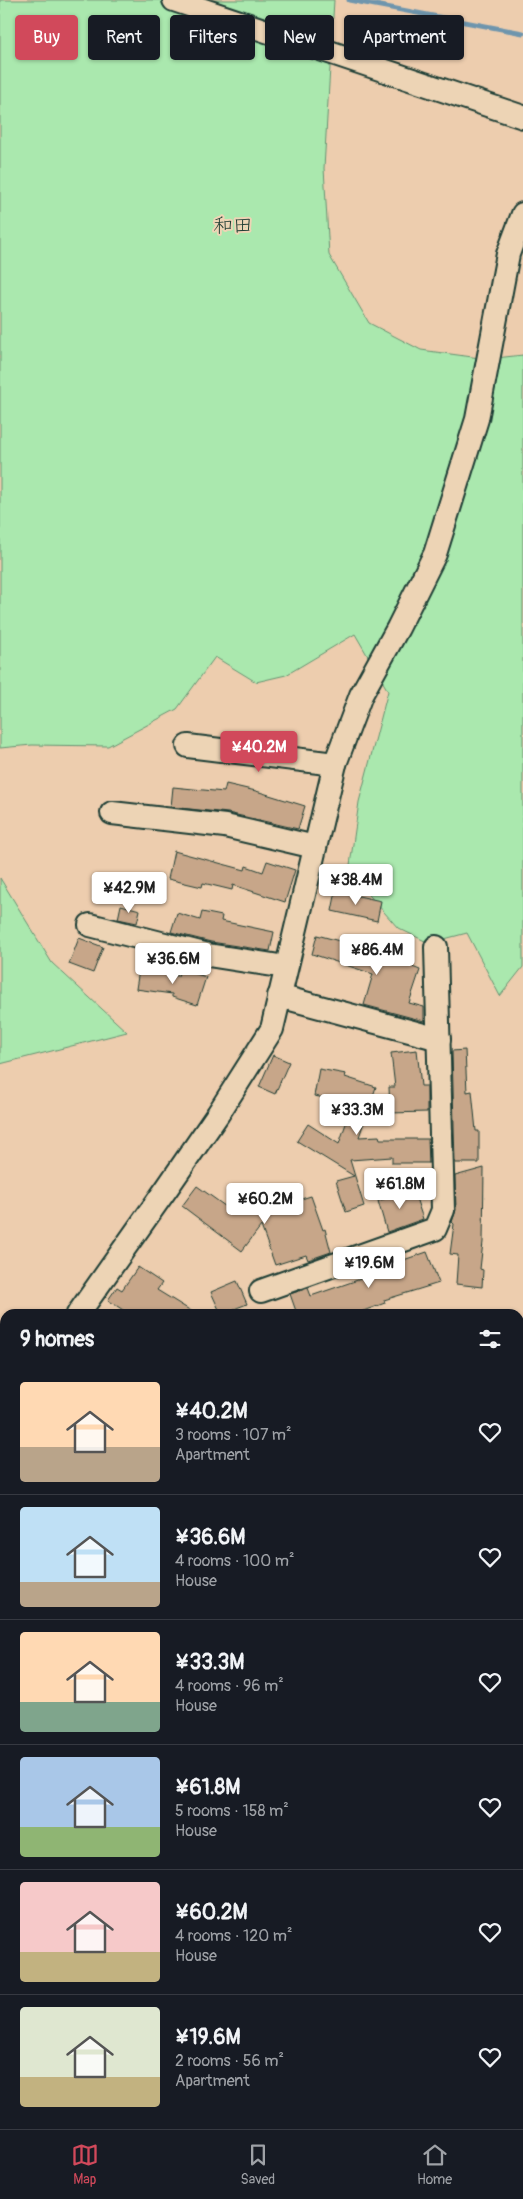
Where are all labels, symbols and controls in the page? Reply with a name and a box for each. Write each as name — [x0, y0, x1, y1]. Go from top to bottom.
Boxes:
chip: Buy — [15, 15, 78, 60]
chip: Rent — [88, 15, 160, 60]
chip: Filters — [170, 15, 255, 60]
chip: New — [265, 15, 334, 60]
chip: Apartment — [344, 15, 464, 60]
district label: 和田 — [213, 213, 253, 238]
pin: ¥40.2M — [218, 730, 300, 773]
text: ¥40.2M — [231, 737, 287, 757]
pin: ¥38.4M — [315, 864, 397, 906]
text: ¥38.4M — [330, 870, 382, 890]
pin: ¥42.9M — [88, 872, 170, 914]
text: ¥42.9M — [103, 878, 155, 898]
pin: ¥86.4M — [336, 934, 418, 976]
text: ¥86.4M — [351, 940, 403, 960]
pin: ¥36.6M — [132, 942, 214, 985]
text: ¥36.6M — [146, 949, 200, 969]
pin: ¥33.3M — [316, 1094, 398, 1136]
text: ¥33.3M — [331, 1100, 383, 1120]
pin: ¥61.8M — [359, 1168, 441, 1210]
text: ¥61.8M — [375, 1174, 425, 1194]
pin: ¥60.2M — [224, 1182, 306, 1225]
text: ¥60.2M — [237, 1189, 293, 1209]
pin: ¥19.6M — [328, 1246, 410, 1289]
text: ¥19.6M — [344, 1253, 394, 1273]
icon: filters — [476, 1325, 504, 1353]
text: 9 homes — [20, 1326, 94, 1353]
text: ¥40.2M — [175, 1398, 248, 1425]
icon: home — [60, 1402, 120, 1462]
icon: heart — [476, 1418, 504, 1446]
text: 3 rooms · 107 m² — [175, 1425, 292, 1445]
text: Apartment — [175, 1445, 250, 1465]
text: ¥36.6M — [175, 1524, 245, 1551]
icon: home — [60, 1527, 120, 1587]
icon: heart — [476, 1543, 504, 1571]
text: 4 rooms · 100 m² — [175, 1551, 294, 1571]
text: House — [175, 1571, 217, 1591]
text: ¥33.3M — [175, 1649, 244, 1676]
icon: home — [60, 1652, 120, 1712]
icon: heart — [476, 1668, 504, 1696]
text: 4 rooms · 96 m² — [175, 1676, 284, 1696]
text: House — [175, 1696, 217, 1716]
text: ¥61.8M — [175, 1774, 240, 1801]
icon: home — [60, 1777, 120, 1837]
icon: heart — [476, 1793, 504, 1821]
text: 5 rooms · 158 m² — [175, 1801, 289, 1821]
text: House — [175, 1821, 217, 1841]
text: ¥60.2M — [175, 1899, 248, 1926]
icon: home — [60, 1902, 120, 1962]
icon: heart — [476, 1918, 504, 1946]
text: 4 rooms · 120 m² — [175, 1926, 292, 1946]
text: House — [175, 1946, 217, 1966]
text: ¥19.6M — [175, 2024, 241, 2051]
icon: home — [60, 2027, 120, 2087]
icon: heart — [476, 2043, 504, 2071]
text: 2 rooms · 56 m² — [175, 2051, 284, 2071]
text: Apartment — [175, 2071, 250, 2091]
tab: Map — [71, 2141, 99, 2188]
tab: Saved — [240, 2141, 275, 2188]
tab: Home — [417, 2141, 452, 2188]

